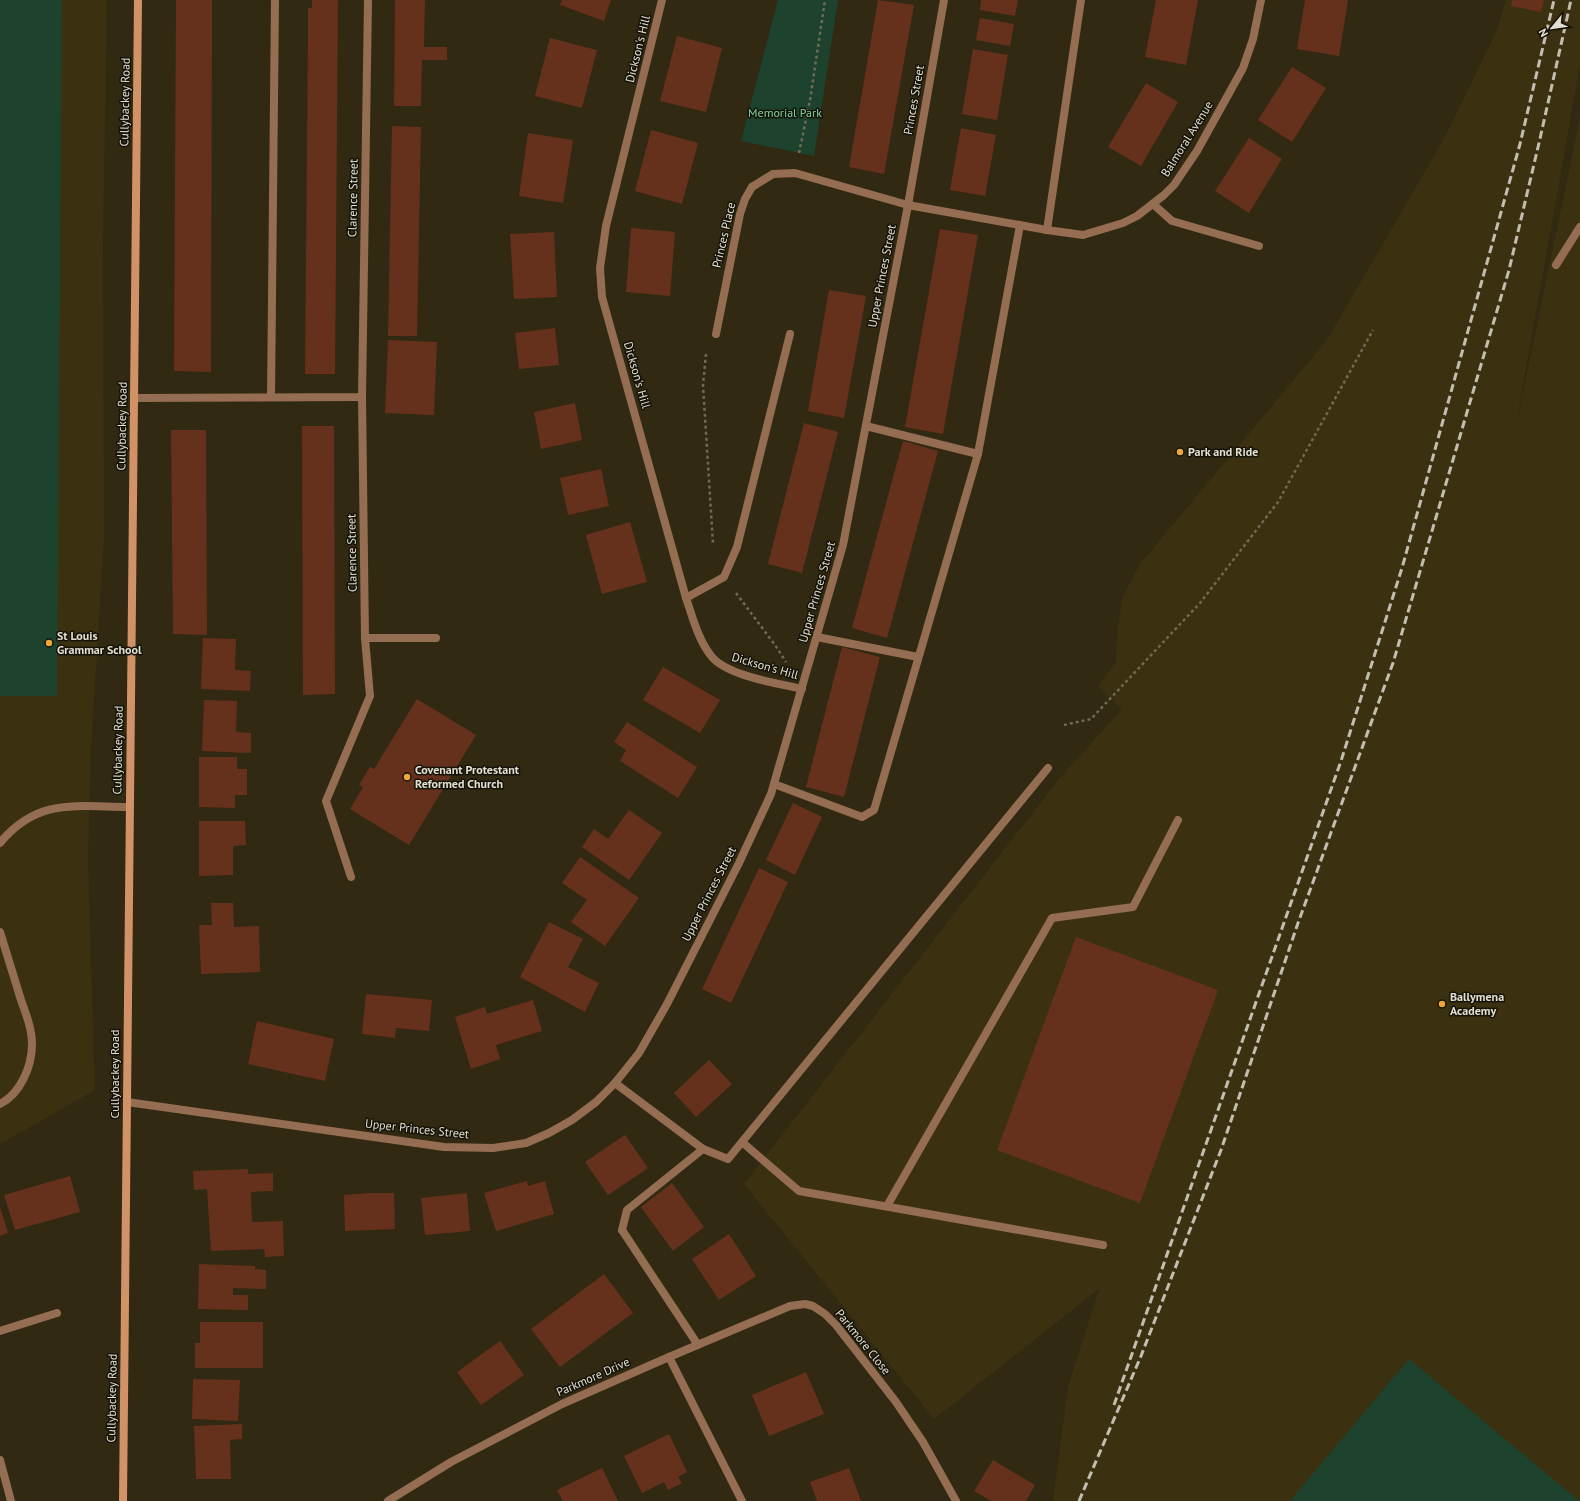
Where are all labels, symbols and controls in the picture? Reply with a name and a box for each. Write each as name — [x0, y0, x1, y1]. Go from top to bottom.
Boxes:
north arrow — [1532, 8, 1572, 48]
street label: Dickson's Hill — [622, 13, 653, 84]
text: N — [1535, 26, 1551, 39]
street label: Cullybackey Road — [116, 57, 133, 146]
street label: Princes Street — [900, 64, 927, 136]
street label: Balmoral Avenue — [1157, 98, 1216, 179]
park label: Memorial Park — [748, 105, 822, 120]
street label: Clarence Street — [344, 159, 361, 237]
street label: Princes Place — [709, 201, 738, 269]
street label: Upper Princes Street — [864, 223, 899, 329]
street label: Dickson's Hill — [621, 340, 654, 410]
street label: Cullybackey Road — [113, 381, 130, 470]
place label: Park and Ride — [1188, 444, 1258, 459]
marker: Park and Ride — [1175, 447, 1185, 457]
street label: Clarence Street — [343, 514, 360, 592]
street label: Upper Princes Street — [795, 540, 838, 644]
place label: St Louis Grammar School — [57, 628, 142, 657]
marker: St Louis Grammar School — [44, 638, 54, 648]
street label: Dickson's Hill — [730, 649, 801, 682]
street label: Cullybackey Road — [109, 705, 126, 794]
place label: Covenant Protestant Reformed Church — [415, 762, 520, 791]
marker: Covenant Protestant Reformed Church — [402, 772, 412, 782]
street label: Upper Princes Street — [678, 844, 739, 944]
place label: Ballymena Academy — [1450, 989, 1504, 1018]
marker: Ballymena Academy — [1437, 999, 1447, 1009]
street label: Cullybackey Road — [107, 1030, 122, 1118]
street label: Upper Princes Street — [364, 1116, 470, 1141]
street label: Parkmore Close — [833, 1306, 894, 1377]
street label: Cullybackey Road — [103, 1353, 120, 1442]
street label: Parkmore Drive — [554, 1354, 632, 1399]

